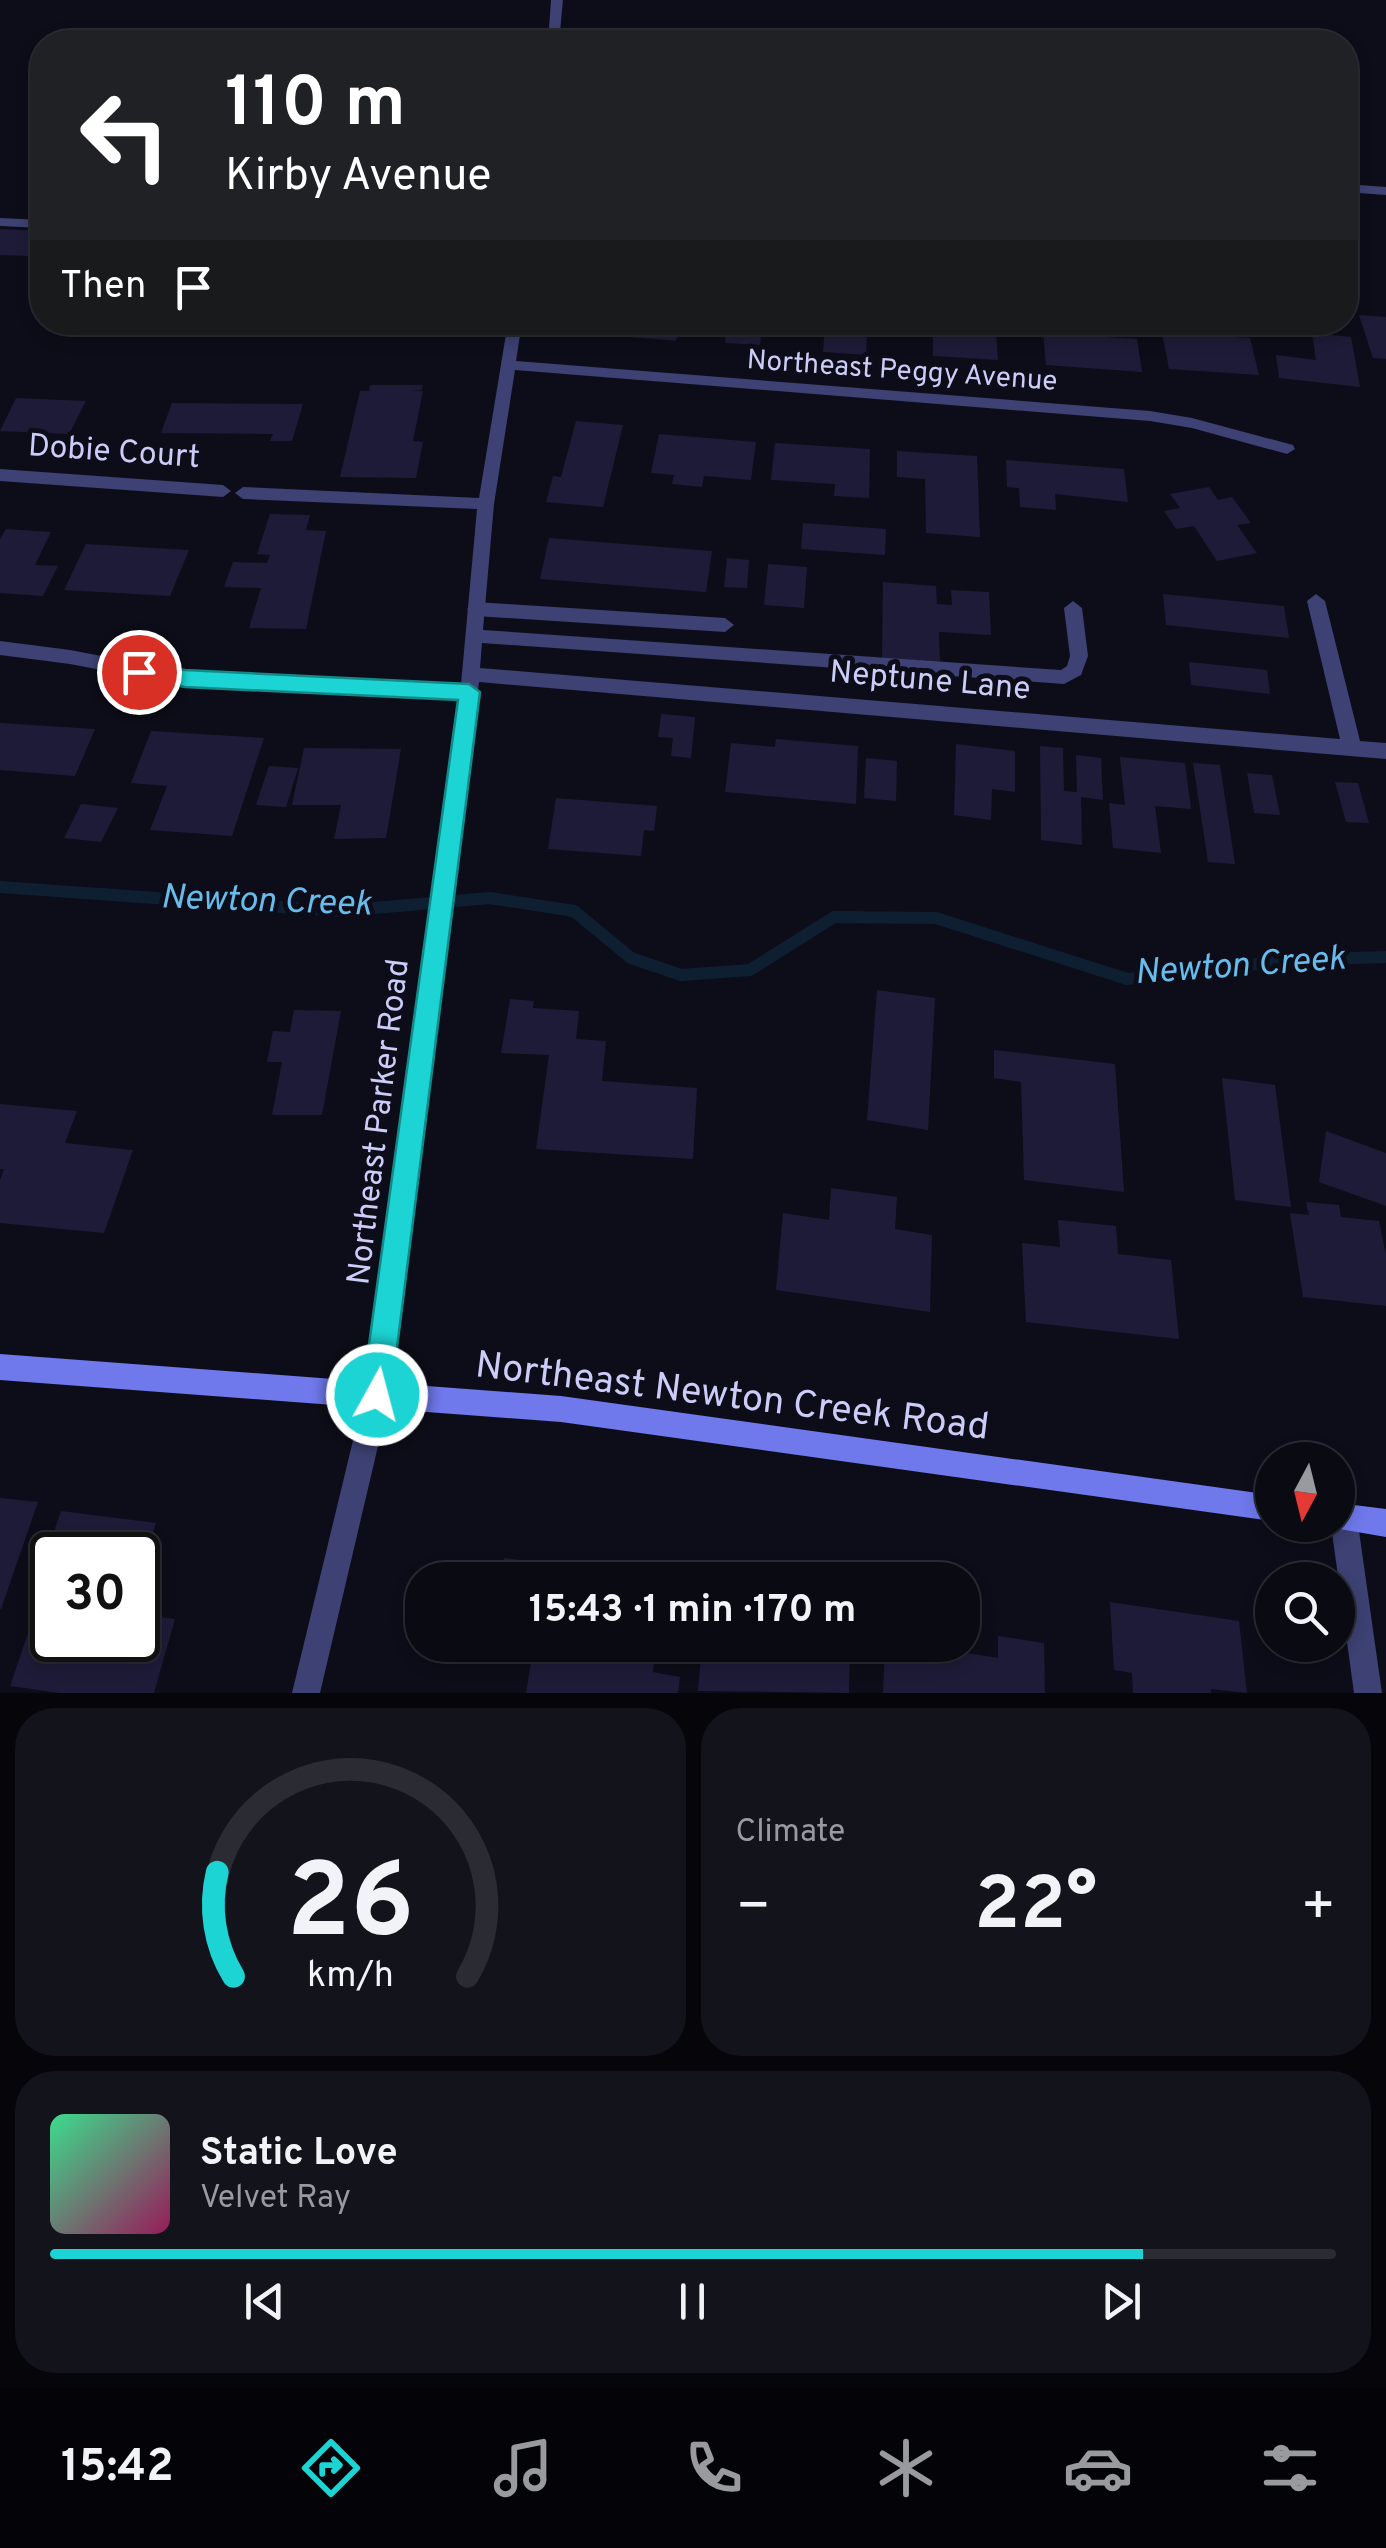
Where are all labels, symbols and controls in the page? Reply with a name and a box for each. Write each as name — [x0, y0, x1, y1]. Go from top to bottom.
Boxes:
text: 110 m — [225, 62, 406, 151]
icon: left — [60, 70, 190, 200]
text: Kirby Avenue — [225, 149, 492, 206]
icon: arrive — [166, 260, 221, 315]
text: Then — [60, 263, 146, 312]
street label: Northeast Peggy Avenue — [745, 343, 1059, 401]
street label: Dobie Court — [27, 427, 201, 479]
pin — [97, 630, 182, 715]
icon: arrive — [112, 645, 167, 700]
street label: Neptune Lane — [828, 653, 1032, 711]
water label: Newton Creek — [160, 876, 374, 928]
water label: Newton Creek — [1133, 938, 1348, 996]
street label: Northeast Parker Road — [340, 957, 420, 1287]
street label: Northeast Newton Creek Road — [472, 1342, 992, 1454]
position arrow — [325, 1343, 429, 1447]
north arrow — [1255, 1442, 1355, 1542]
map controls — [1255, 1442, 1355, 1662]
speed limit sign: 30 — [30, 1532, 160, 1662]
button: search — [1255, 1562, 1355, 1662]
text: 15:43 · 1 min · 170 m — [529, 1587, 856, 1636]
text: Climate — [736, 1813, 845, 1853]
text: 26 — [286, 1842, 414, 1974]
text: 22° — [974, 1861, 1097, 1956]
text: − — [736, 1874, 771, 1944]
text: + — [1301, 1874, 1336, 1944]
text: km/h — [307, 1954, 394, 2000]
text: Static Love — [200, 2130, 398, 2179]
text: Velvet Ray — [200, 2179, 351, 2219]
icon: previous — [237, 2274, 292, 2329]
icon: pause — [665, 2274, 720, 2329]
icon: next — [1094, 2274, 1149, 2329]
icon: directions — [296, 2433, 366, 2503]
icon: music — [488, 2433, 558, 2503]
icon: phone — [679, 2433, 749, 2503]
icon: climate — [871, 2433, 941, 2503]
icon: car — [1063, 2433, 1133, 2503]
icon: filters — [1255, 2433, 1325, 2503]
text: 15:42 — [61, 2440, 174, 2497]

